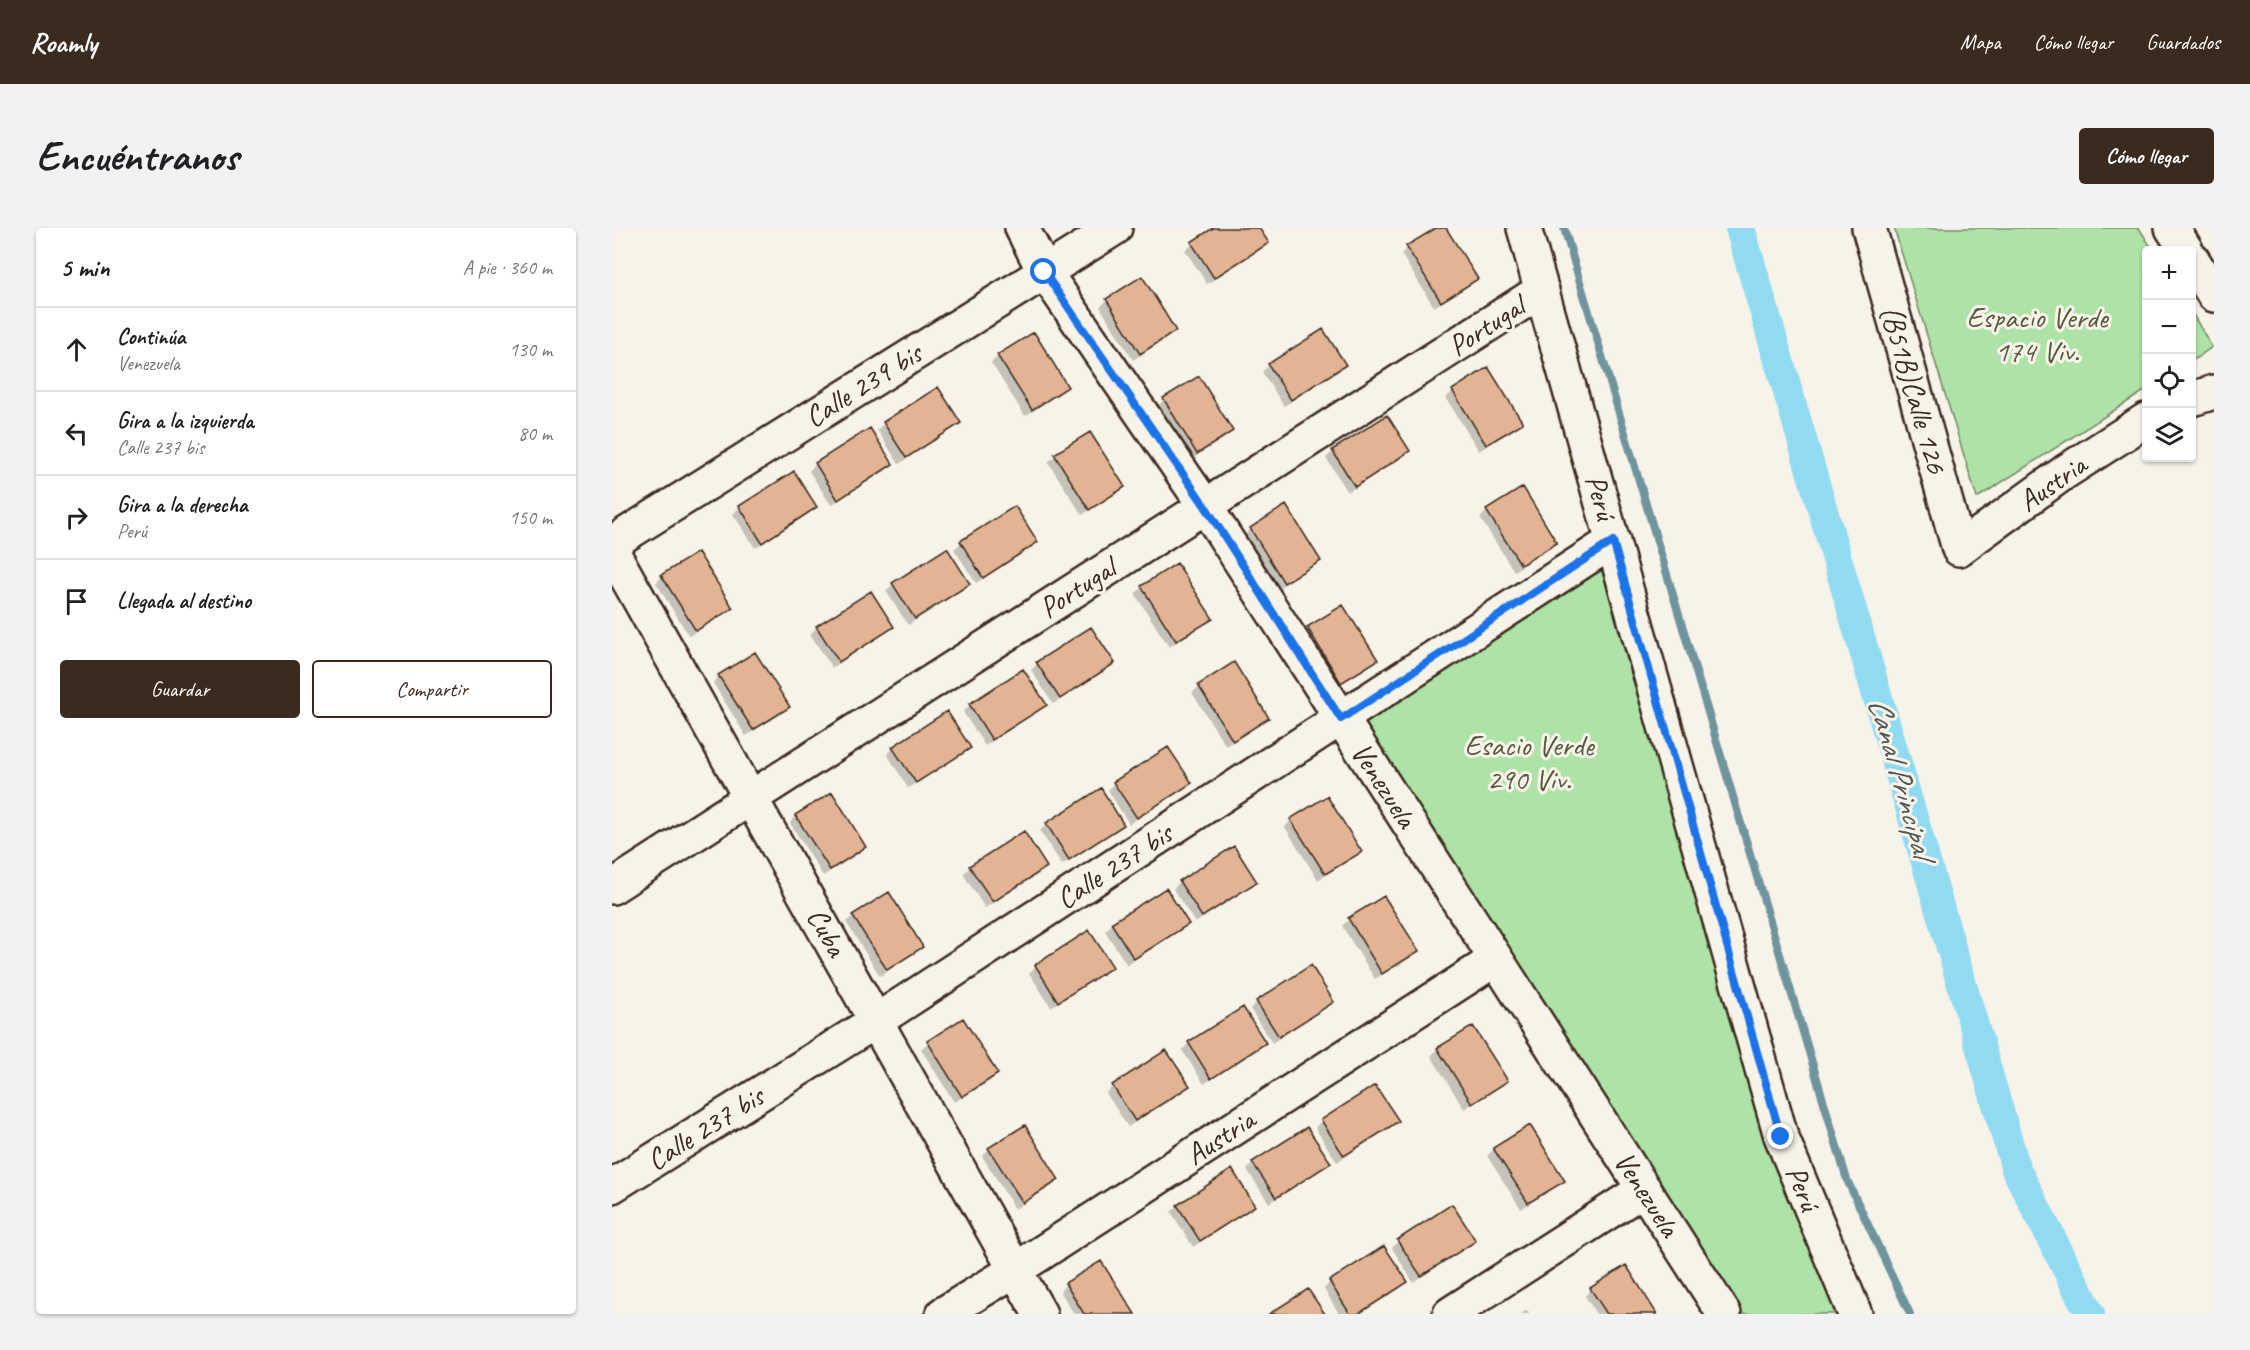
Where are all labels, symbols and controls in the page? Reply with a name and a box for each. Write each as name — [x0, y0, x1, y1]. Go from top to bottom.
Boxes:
text: Roamly — [30, 25, 97, 60]
text: Mapa — [1960, 29, 2001, 55]
text: Cómo llegar — [2034, 29, 2113, 55]
text: Guardados — [2146, 29, 2220, 55]
button: Cómo llegar — [2079, 128, 2214, 184]
text: Encuéntranos — [36, 130, 238, 183]
map controls — [2142, 246, 2196, 462]
button: + — [2142, 246, 2196, 300]
text: 5 min — [60, 251, 109, 284]
text: A pie · 360 m — [463, 255, 552, 280]
route start — [1030, 258, 1056, 284]
street label: Portugal — [1441, 285, 1535, 365]
park label: Espacio Verde 174 Viv. — [1966, 298, 2110, 370]
button: − — [2142, 300, 2196, 354]
street label: (B51B)Calle 126 — [1872, 301, 1957, 479]
text: Continúa — [117, 323, 185, 351]
icon: ahead — [60, 333, 93, 366]
street label: Calle 239 bis — [797, 333, 931, 436]
text: 130 m — [509, 337, 552, 362]
text: Venezuela — [117, 351, 180, 376]
button: locate — [2142, 354, 2196, 408]
text: Gira a la izquierda — [117, 407, 254, 435]
button: layers — [2142, 408, 2196, 462]
icon: left — [60, 417, 93, 450]
text: 80 m — [518, 421, 552, 446]
text: Calle 237 bis — [117, 435, 204, 460]
street label: Austria — [2010, 444, 2096, 520]
street label: Perú — [1577, 470, 1626, 527]
text: Gira a la derecha — [117, 491, 248, 519]
icon: right — [60, 501, 93, 534]
text: 150 m — [509, 505, 552, 530]
text: Perú — [117, 519, 147, 544]
street label: Portugal — [1032, 547, 1126, 627]
icon: arrive — [60, 585, 93, 618]
text: Llegada al destino — [117, 587, 251, 615]
button: Guardar — [60, 660, 300, 718]
button: Compartir — [312, 660, 552, 718]
water label: Canal Principal — [1859, 693, 1946, 872]
park label: Esacio Verde 290 Viv. — [1464, 726, 1596, 798]
street label: Venezuela — [1342, 735, 1427, 837]
street label: Calle 237 bis — [1049, 813, 1182, 918]
street label: Cuba — [798, 901, 857, 965]
street label: Calle 237 bis — [639, 1076, 773, 1179]
street label: Austria — [1178, 1099, 1264, 1173]
route end — [1767, 1123, 1793, 1149]
street label: Venezuela — [1605, 1144, 1690, 1246]
street label: Perú — [1777, 1160, 1830, 1219]

